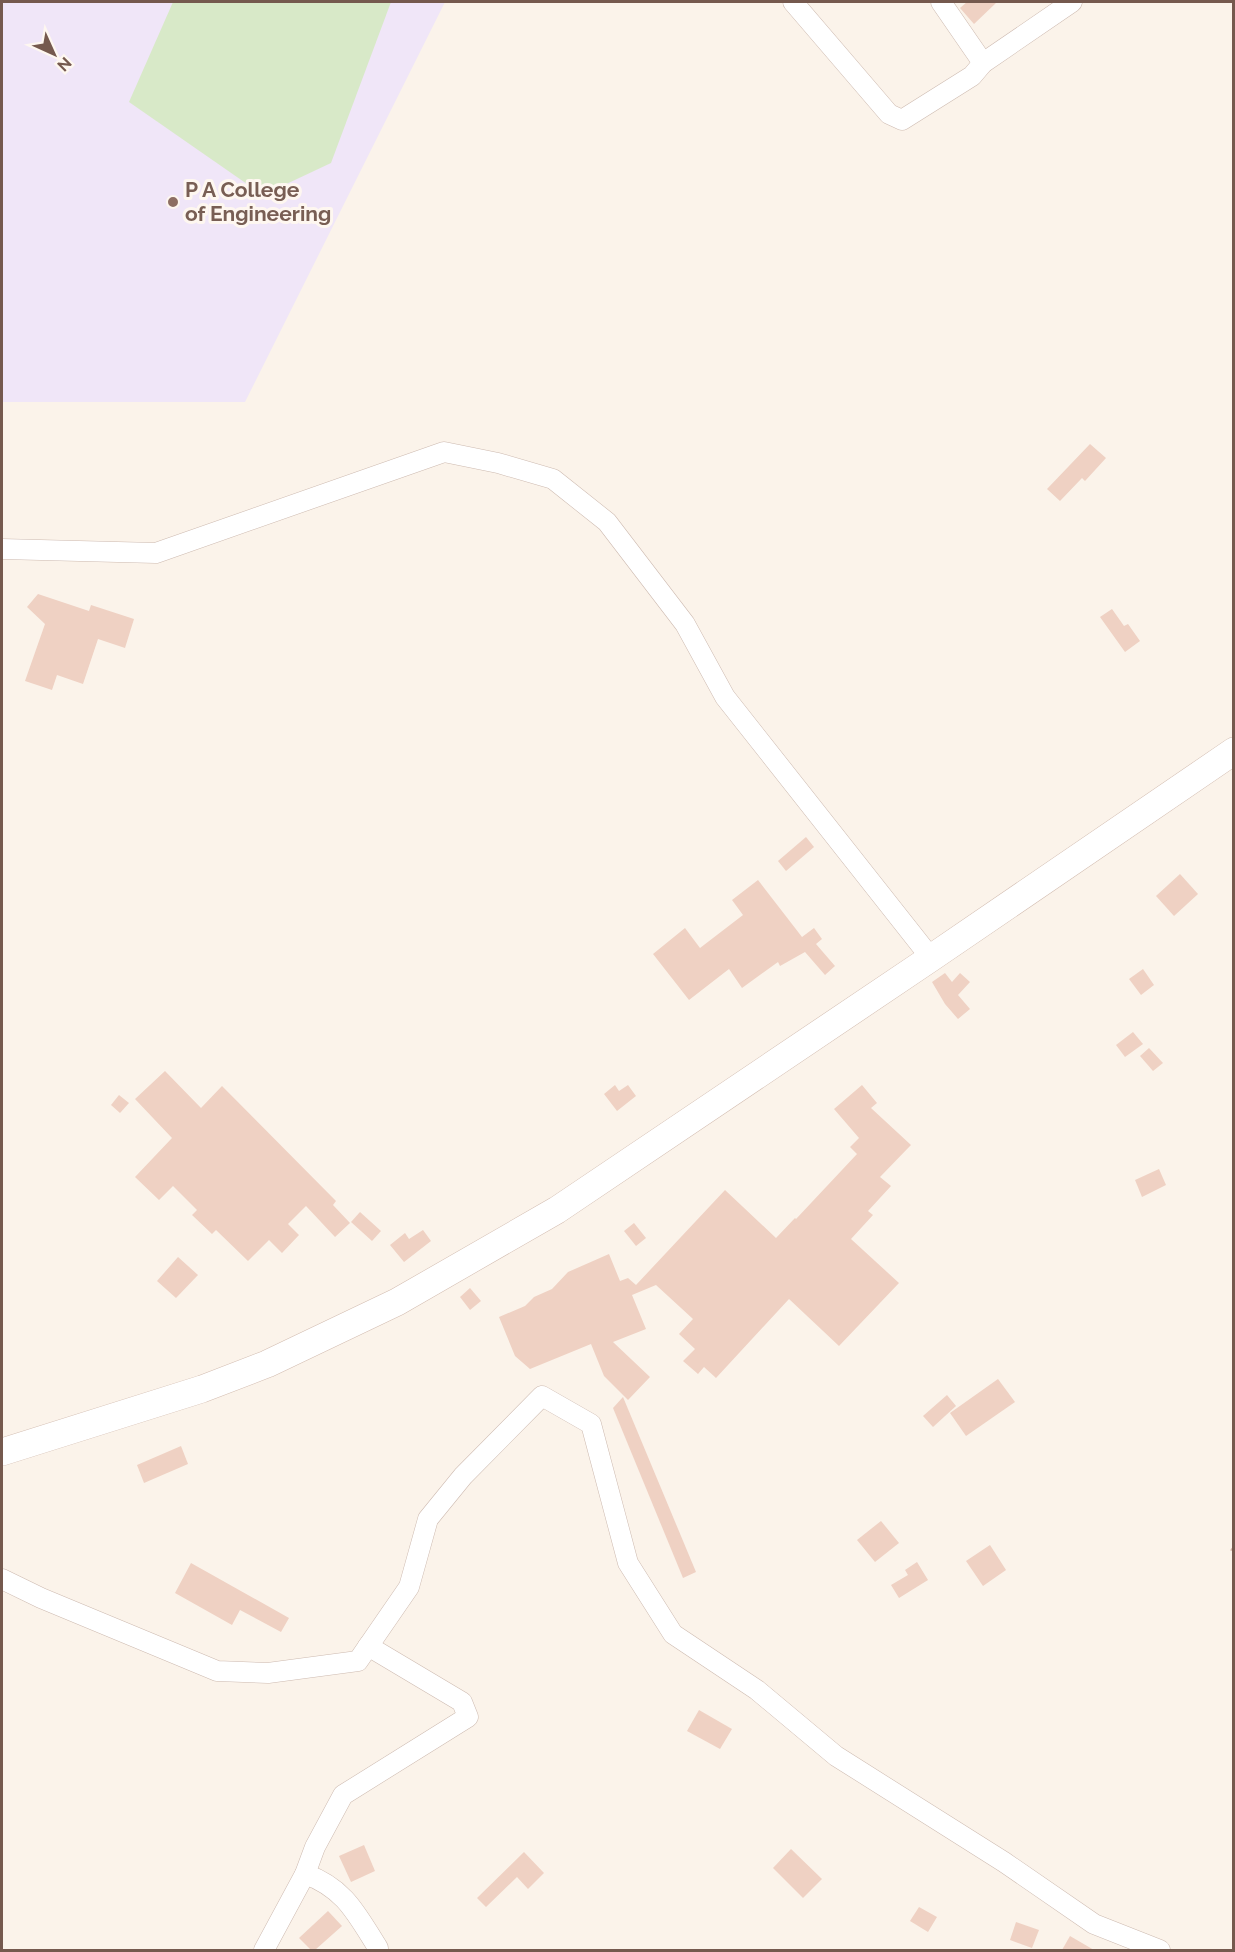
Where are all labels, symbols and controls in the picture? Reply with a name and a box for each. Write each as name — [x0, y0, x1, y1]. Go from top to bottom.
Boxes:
north arrow — [24, 24, 84, 84]
text: N — [53, 53, 75, 75]
place label: P A College of Engineering — [185, 177, 331, 226]
marker: P A College of Engineering — [166, 195, 180, 209]

